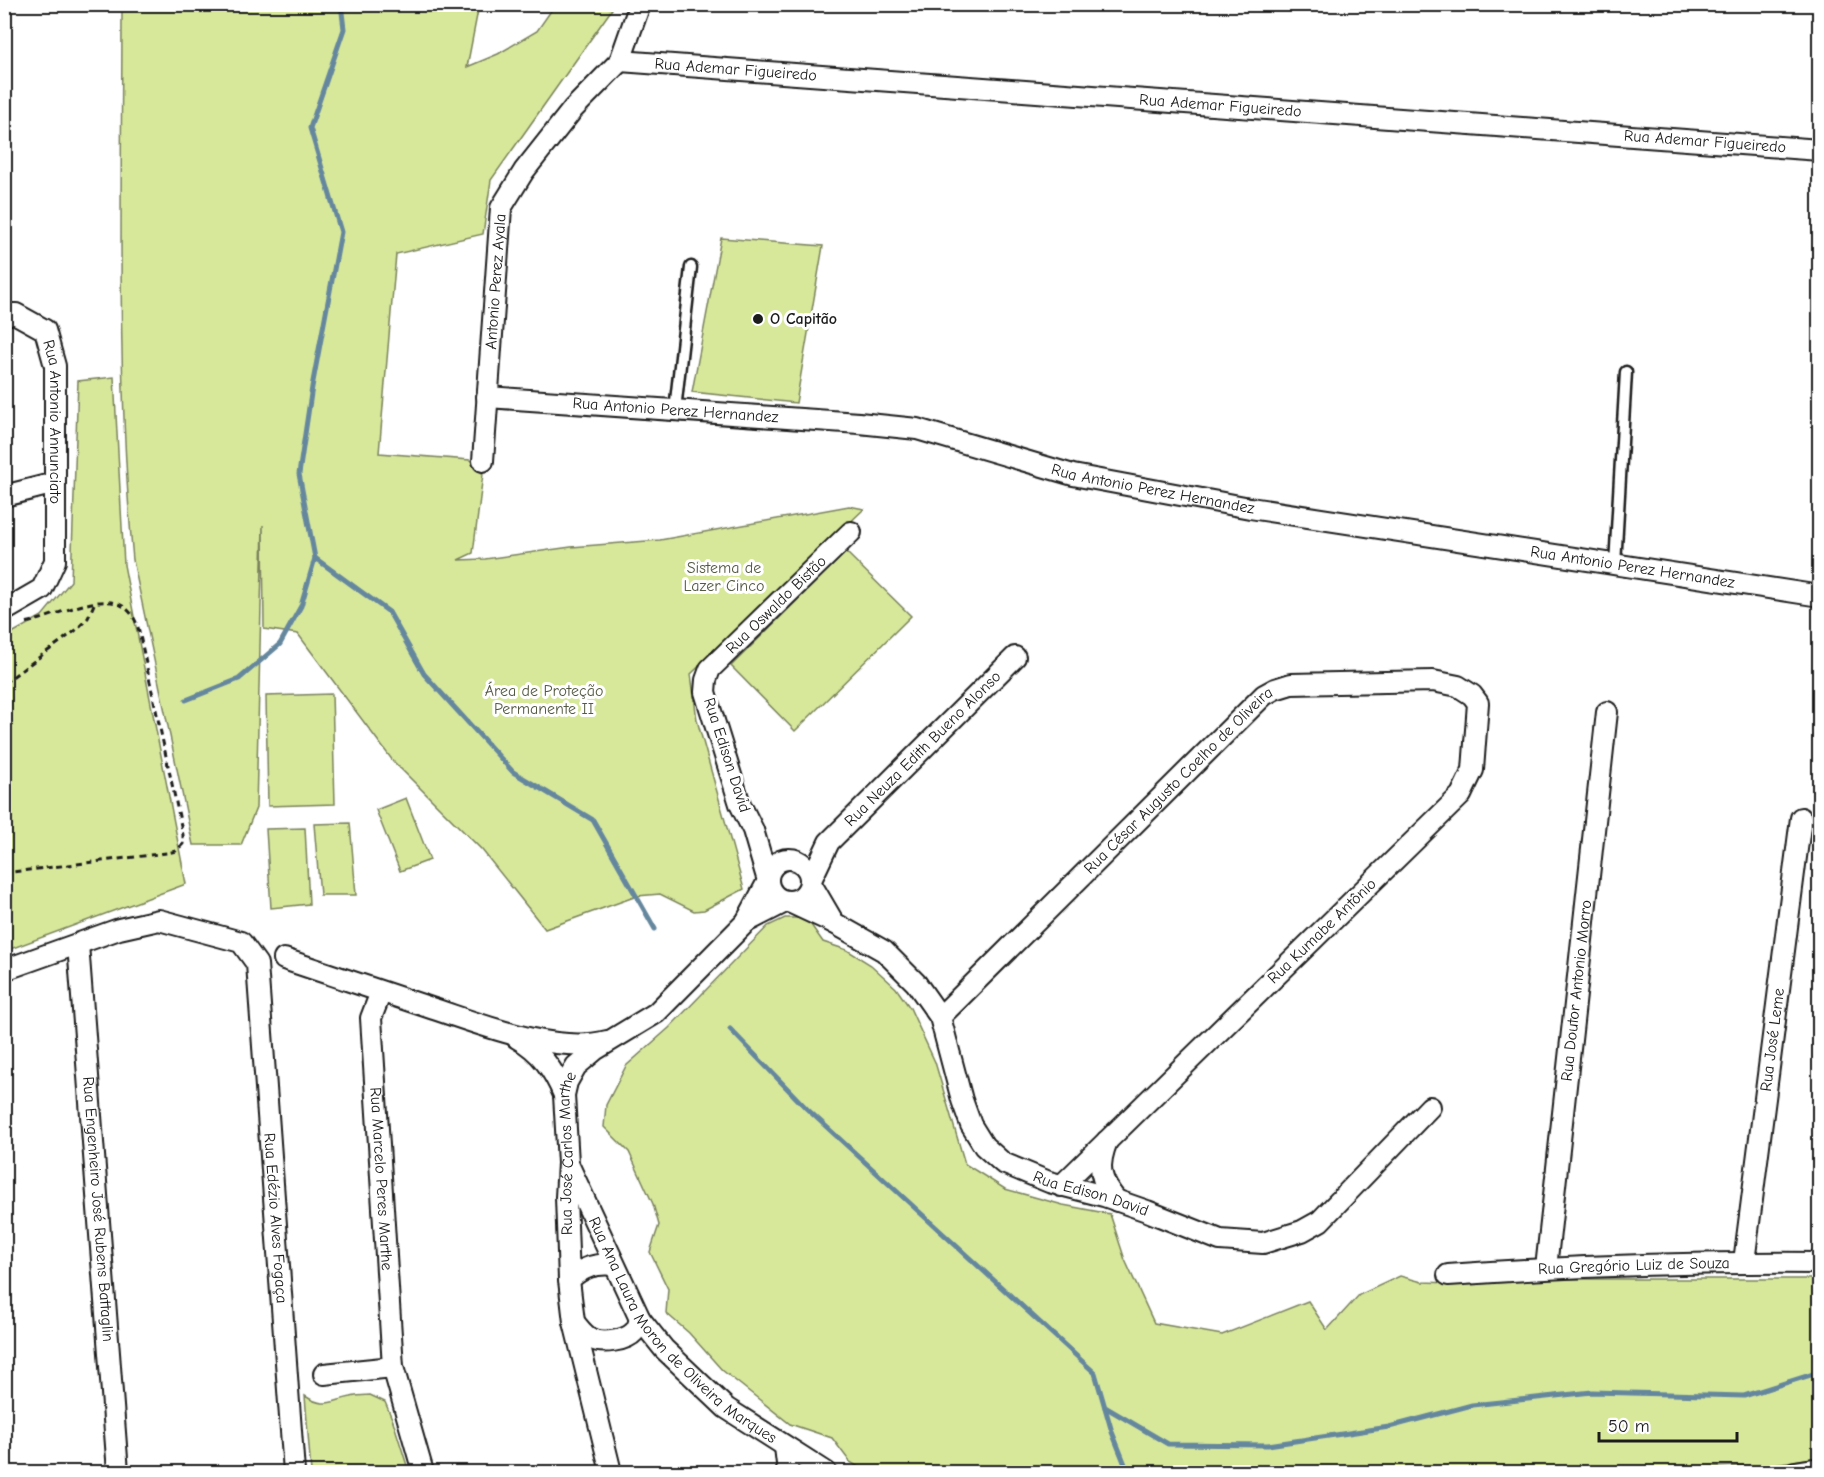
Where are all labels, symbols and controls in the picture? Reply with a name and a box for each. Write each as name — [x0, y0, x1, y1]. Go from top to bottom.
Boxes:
street label: Rua Ademar Figueiredo — [654, 55, 817, 85]
street label: Rua Ademar Figueiredo — [1139, 91, 1302, 121]
street label: Rua Ademar Figueiredo — [1623, 126, 1787, 156]
street label: Antonio Perez Ayala — [482, 213, 510, 350]
place label: O Capitão — [770, 310, 837, 328]
marker: O Capitão — [751, 312, 765, 326]
street label: Rua Antonio Annunciato — [39, 338, 64, 504]
street label: Rua Antonio Perez Hernandez — [572, 394, 779, 426]
street label: Rua Antonio Perez Hernandez — [1049, 460, 1256, 518]
street label: Rua Antonio Perez Hernandez — [1529, 542, 1736, 592]
street label: Rua Oswaldo Bistão — [722, 552, 830, 657]
park label: Sistema de Lazer Cinco — [684, 559, 764, 595]
street label: Rua Neuza Edith Bueno Alonso — [841, 667, 1004, 830]
park label: Área de Proteção Permanente II — [485, 681, 603, 718]
street label: Rua César Augusto Coelho de Oliveira — [1080, 683, 1276, 878]
street label: Rua Edison David — [700, 695, 754, 815]
street label: Rua Kumabe Antônio — [1264, 875, 1380, 987]
street label: Rua Doutor Antonio Morro — [1558, 899, 1595, 1082]
street label: Rua José Leme — [1757, 987, 1788, 1093]
street label: Rua José Carlos Marthe — [555, 1068, 580, 1235]
street label: Rua Engenheiro José Rubens Battaglin — [79, 1076, 117, 1343]
street label: Rua Marcelo Peres Marthe — [366, 1087, 396, 1271]
street label: Rua Edézio Alves Fogaça — [260, 1132, 291, 1304]
street label: Rua Edison David — [1030, 1167, 1151, 1220]
street label: Rua Ana Laura Moron de Oliveira Marques — [585, 1214, 780, 1447]
street label: Rua Gregório Luiz de Souza — [1537, 1254, 1730, 1278]
scale bar — [1599, 1405, 1737, 1443]
text: 50 m — [1608, 1416, 1650, 1437]

